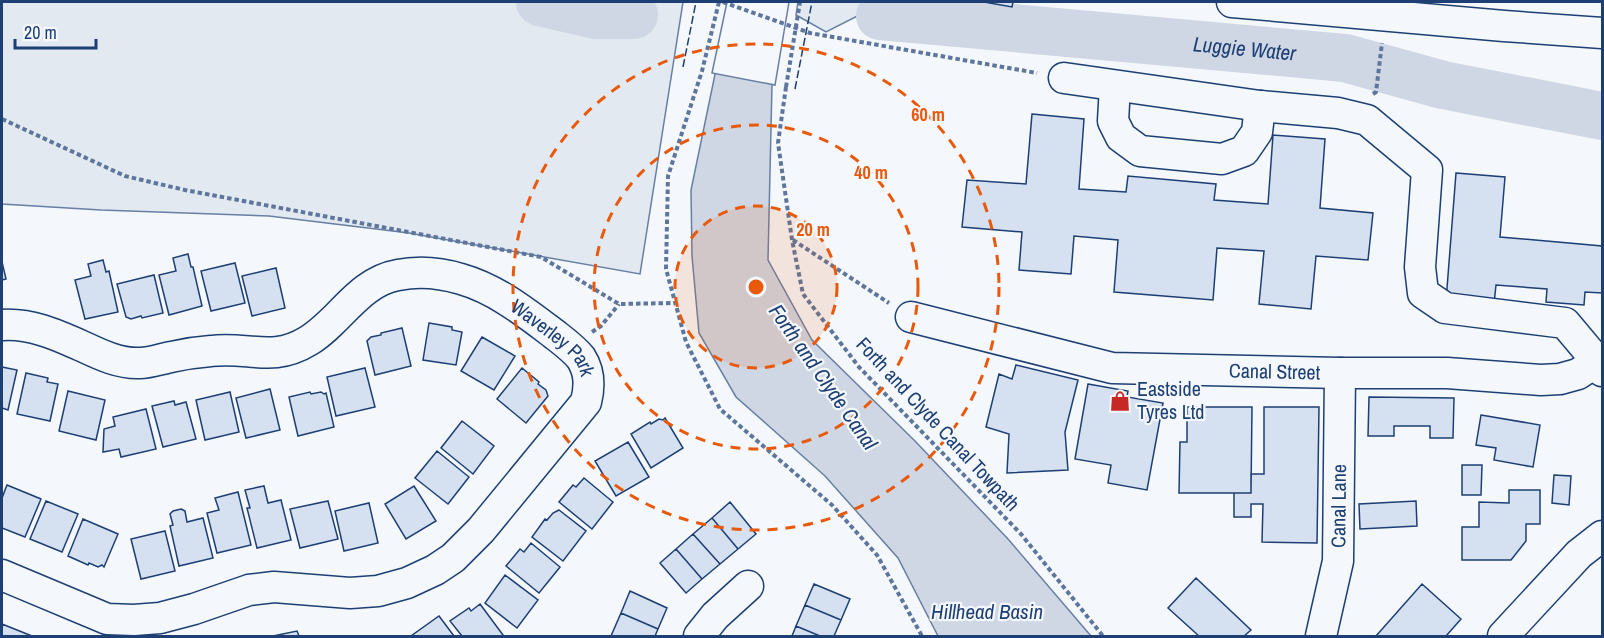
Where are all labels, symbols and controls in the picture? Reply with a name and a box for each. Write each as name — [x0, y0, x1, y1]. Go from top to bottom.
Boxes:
scale bar — [15, 12, 96, 50]
text: 20 m — [24, 20, 57, 45]
water label: Luggie Water — [1192, 29, 1298, 68]
text: 60 m — [911, 102, 945, 127]
text: 40 m — [854, 160, 888, 185]
text: 20 m — [796, 217, 830, 242]
centre of rings — [746, 277, 766, 297]
street label: Waverley Park — [506, 293, 602, 380]
water label: Forth and Clyde Canal — [762, 298, 885, 456]
street label: Forth and Clyde Canal Towpath — [851, 331, 1026, 516]
street label: Canal Street — [1229, 357, 1321, 386]
place label: Eastside Tyres Ltd — [1137, 375, 1204, 425]
shop icon: Eastside Tyres Ltd — [1108, 389, 1132, 413]
street label: Canal Lane — [1324, 464, 1352, 548]
water label: Hillhead Basin — [931, 597, 1043, 626]

